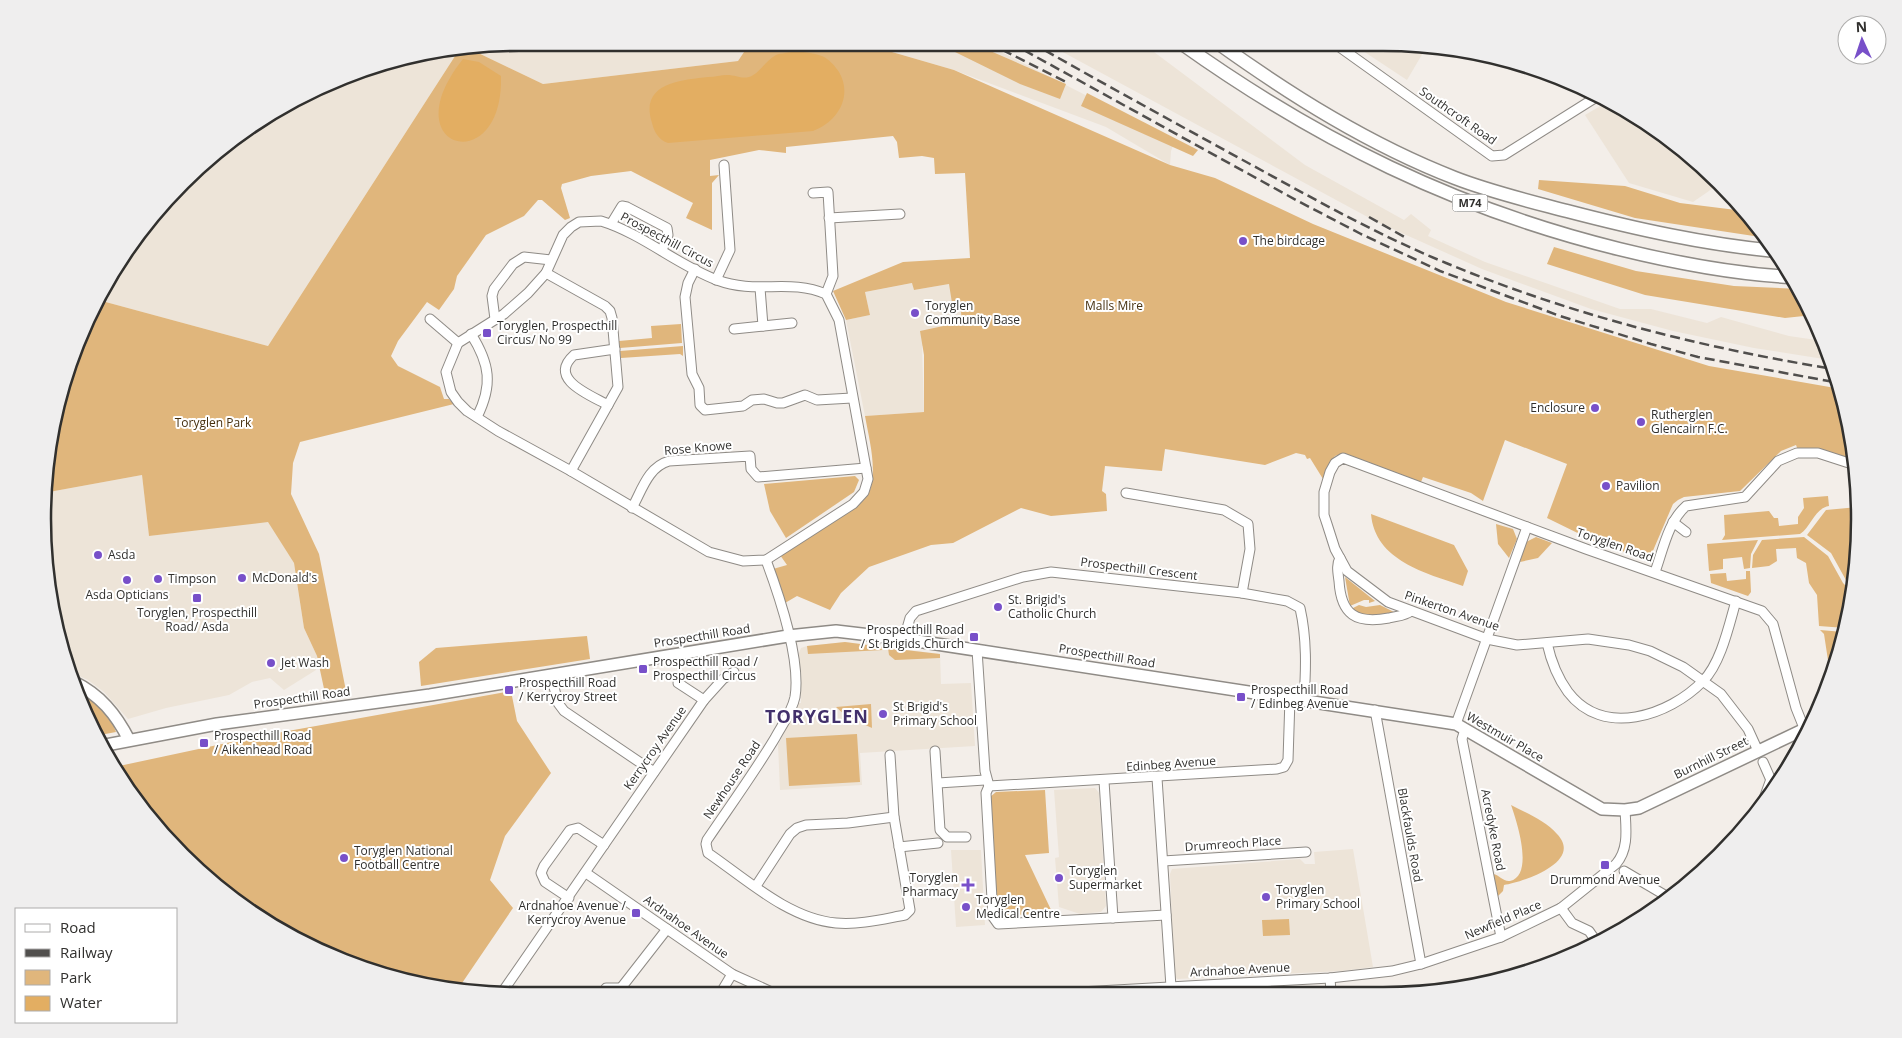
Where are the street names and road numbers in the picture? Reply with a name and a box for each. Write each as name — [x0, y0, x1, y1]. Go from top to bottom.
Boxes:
street label: Southcroft Road — [1416, 83, 1500, 149]
road number: M74 — [1452, 194, 1488, 212]
street label: Prospecthill Circus — [618, 208, 717, 271]
street label: Rose Knowe — [663, 436, 733, 459]
street label: Toryglen Road — [1575, 523, 1656, 566]
street label: Prospecthill Crescent — [1080, 553, 1199, 584]
street label: Pinkerton Avenue — [1402, 586, 1502, 635]
street label: Prospecthill Road — [653, 619, 751, 652]
street label: Prospecthill Road — [1058, 639, 1156, 672]
street label: Prospecthill Road — [253, 682, 351, 713]
street label: Kerrycroy Avenue — [619, 702, 690, 793]
street label: Westmuir Place — [1463, 708, 1547, 766]
street label: Burnhill Street — [1671, 732, 1751, 783]
street label: Newhouse Road — [699, 737, 764, 822]
street label: Edinbeg Avenue — [1126, 752, 1217, 775]
street label: Blackfaulds Road — [1394, 786, 1427, 883]
street label: Acredyke Road — [1477, 787, 1510, 872]
street label: Drumreoch Place — [1184, 832, 1282, 855]
street label: Ardnahoe Avenue — [640, 891, 732, 962]
street label: Newfield Place — [1462, 896, 1544, 943]
street label: Ardnahoe Avenue — [1190, 958, 1291, 981]

